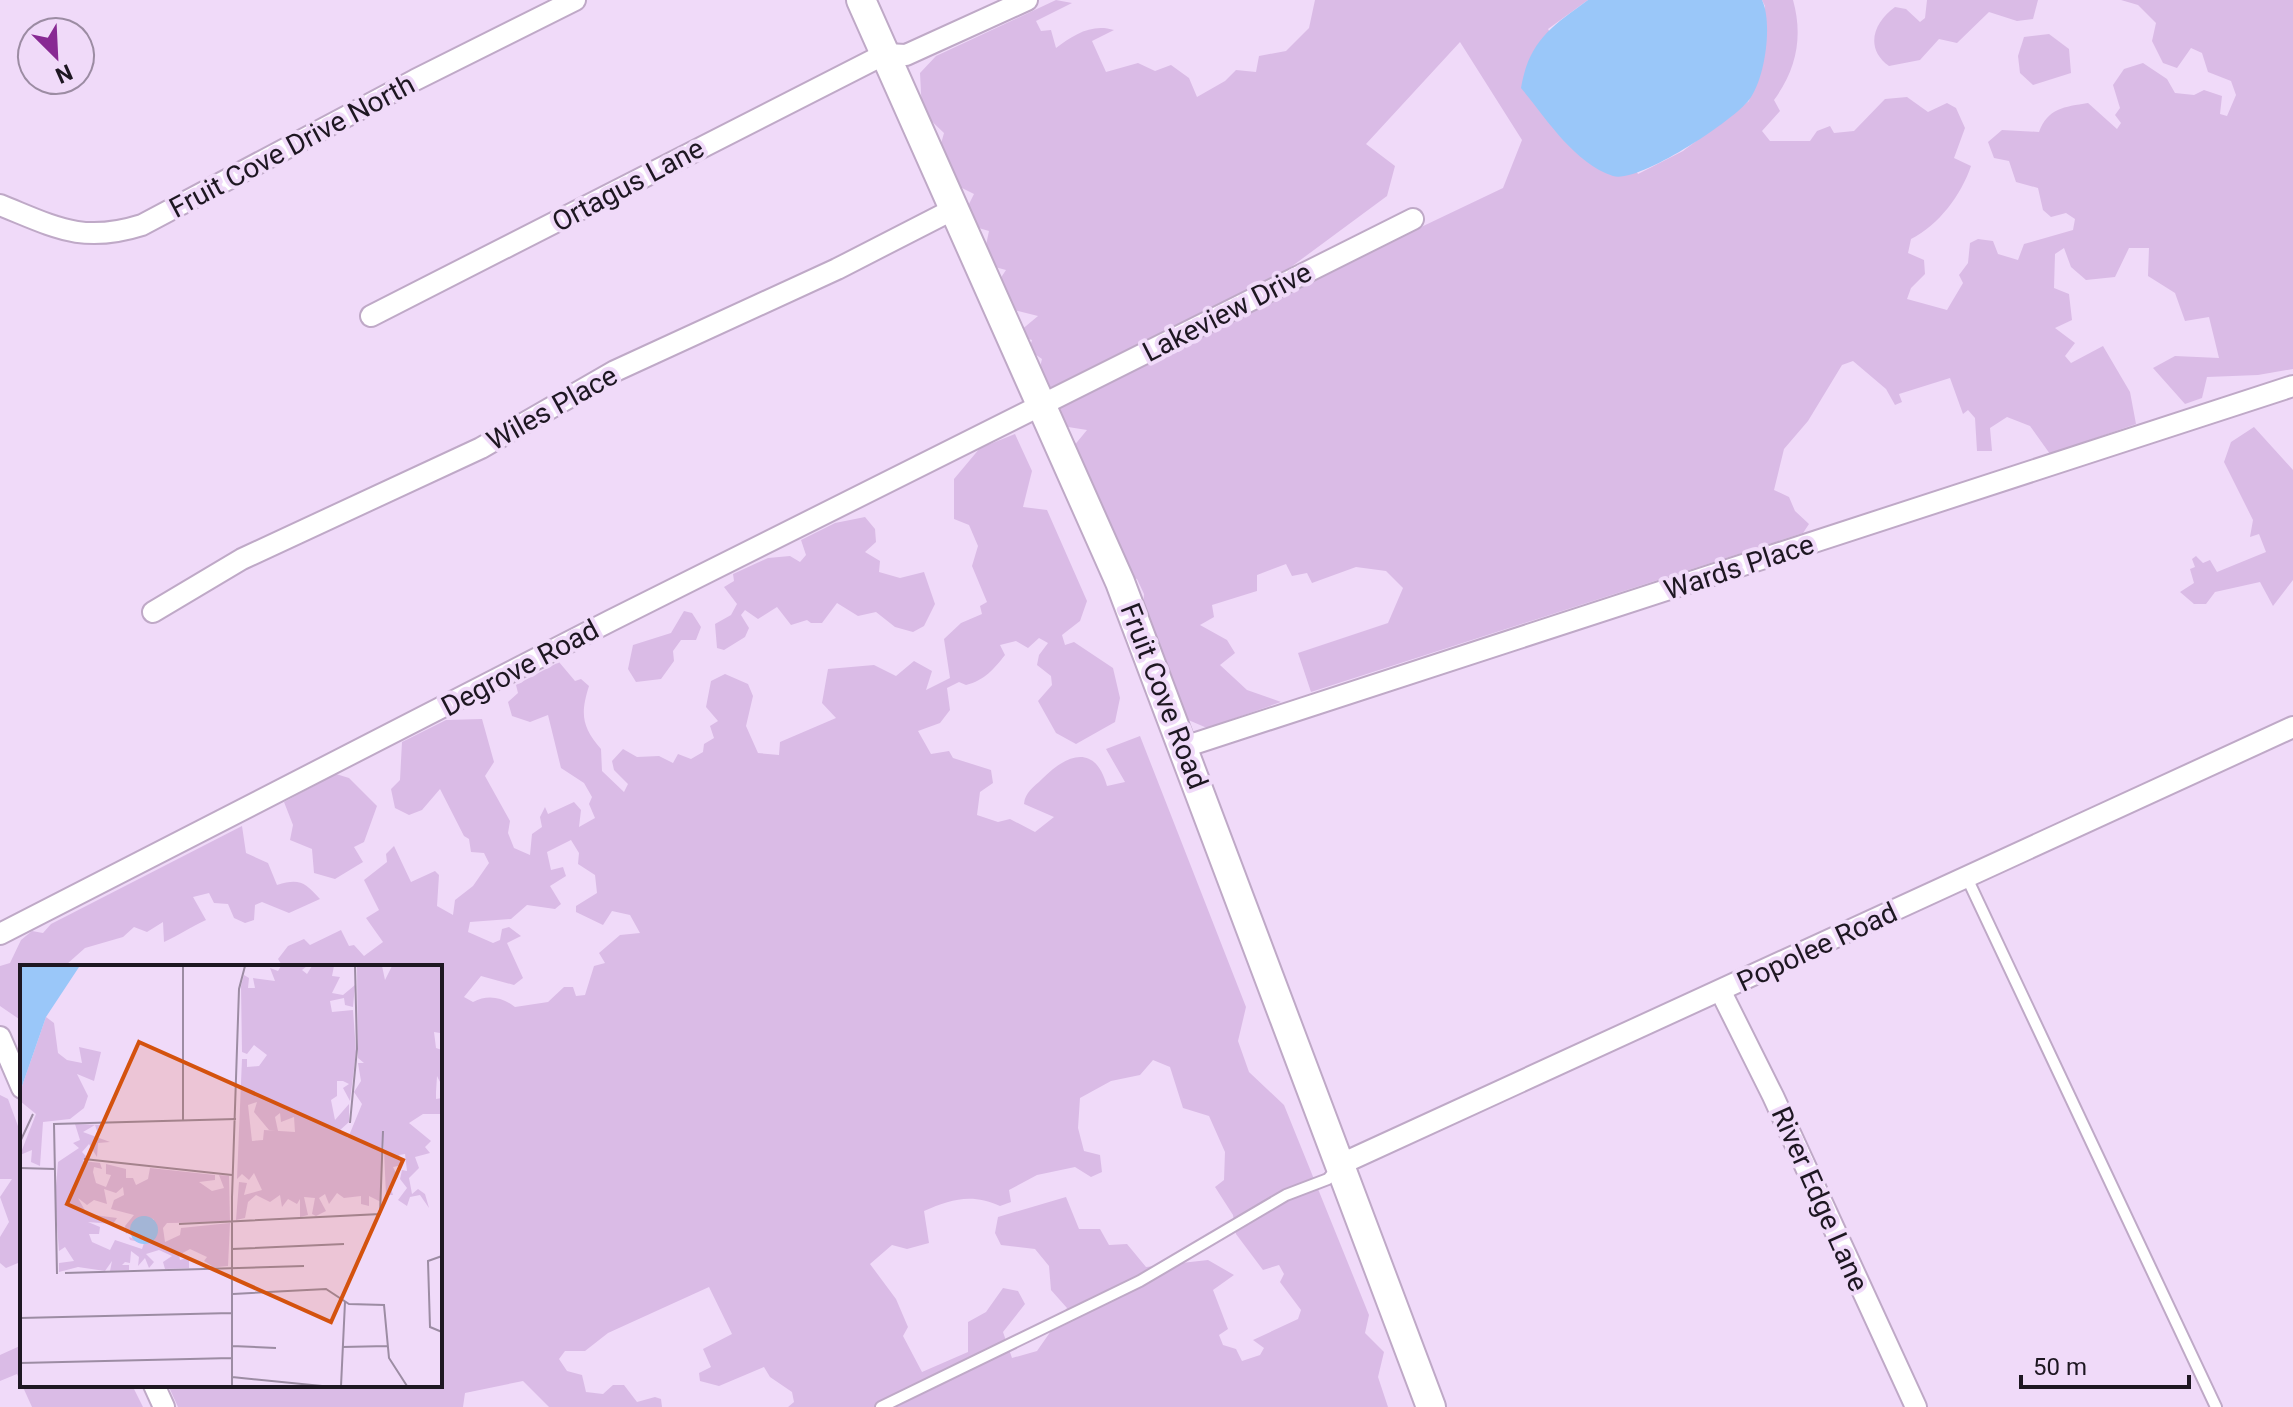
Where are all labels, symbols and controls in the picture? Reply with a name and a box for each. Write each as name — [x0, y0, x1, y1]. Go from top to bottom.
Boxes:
north arrow — [16, 16, 96, 96]
text: N — [52, 59, 76, 88]
street label: Fruit Cove Drive North — [164, 67, 420, 225]
street label: Ortagus Lane — [547, 131, 709, 239]
street label: Lakeview Drive — [1137, 255, 1317, 369]
street label: Wiles Place — [481, 359, 623, 457]
street label: Wards Place — [1660, 527, 1818, 607]
street label: Fruit Cove Road — [1113, 598, 1215, 794]
street label: Degrove Road — [436, 613, 604, 723]
street label: Popolee Road — [1732, 896, 1902, 998]
inset map — [20, 965, 442, 1387]
street label: River Edge Lane — [1765, 1102, 1875, 1296]
scale bar — [2021, 1339, 2189, 1389]
text: 50 m — [2033, 1353, 2087, 1381]

